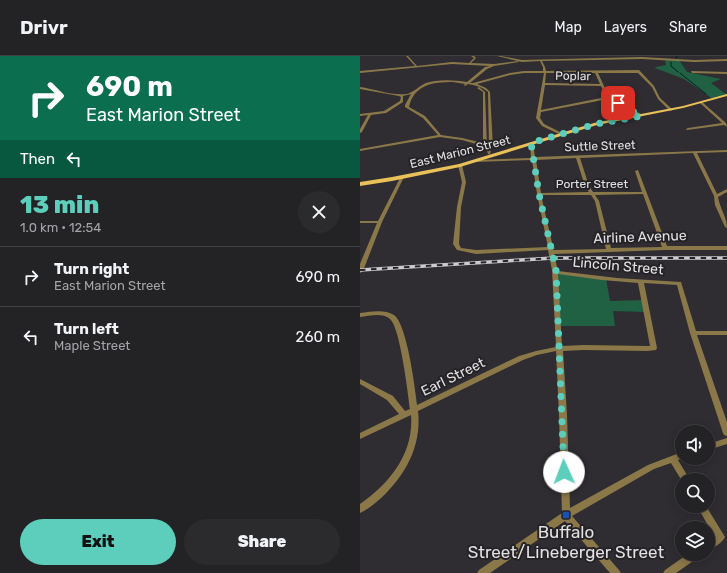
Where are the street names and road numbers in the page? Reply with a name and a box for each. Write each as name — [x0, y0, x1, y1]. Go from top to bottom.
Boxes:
street label: Poplar — [555, 69, 591, 83]
street label: East Marion Street — [408, 133, 512, 171]
street label: Suttle Street — [564, 138, 636, 154]
street label: Porter Street — [556, 177, 629, 191]
street label: Airline Avenue — [593, 227, 687, 247]
street label: Lincoln Street — [572, 254, 665, 278]
street label: Earl Street — [418, 354, 488, 400]

